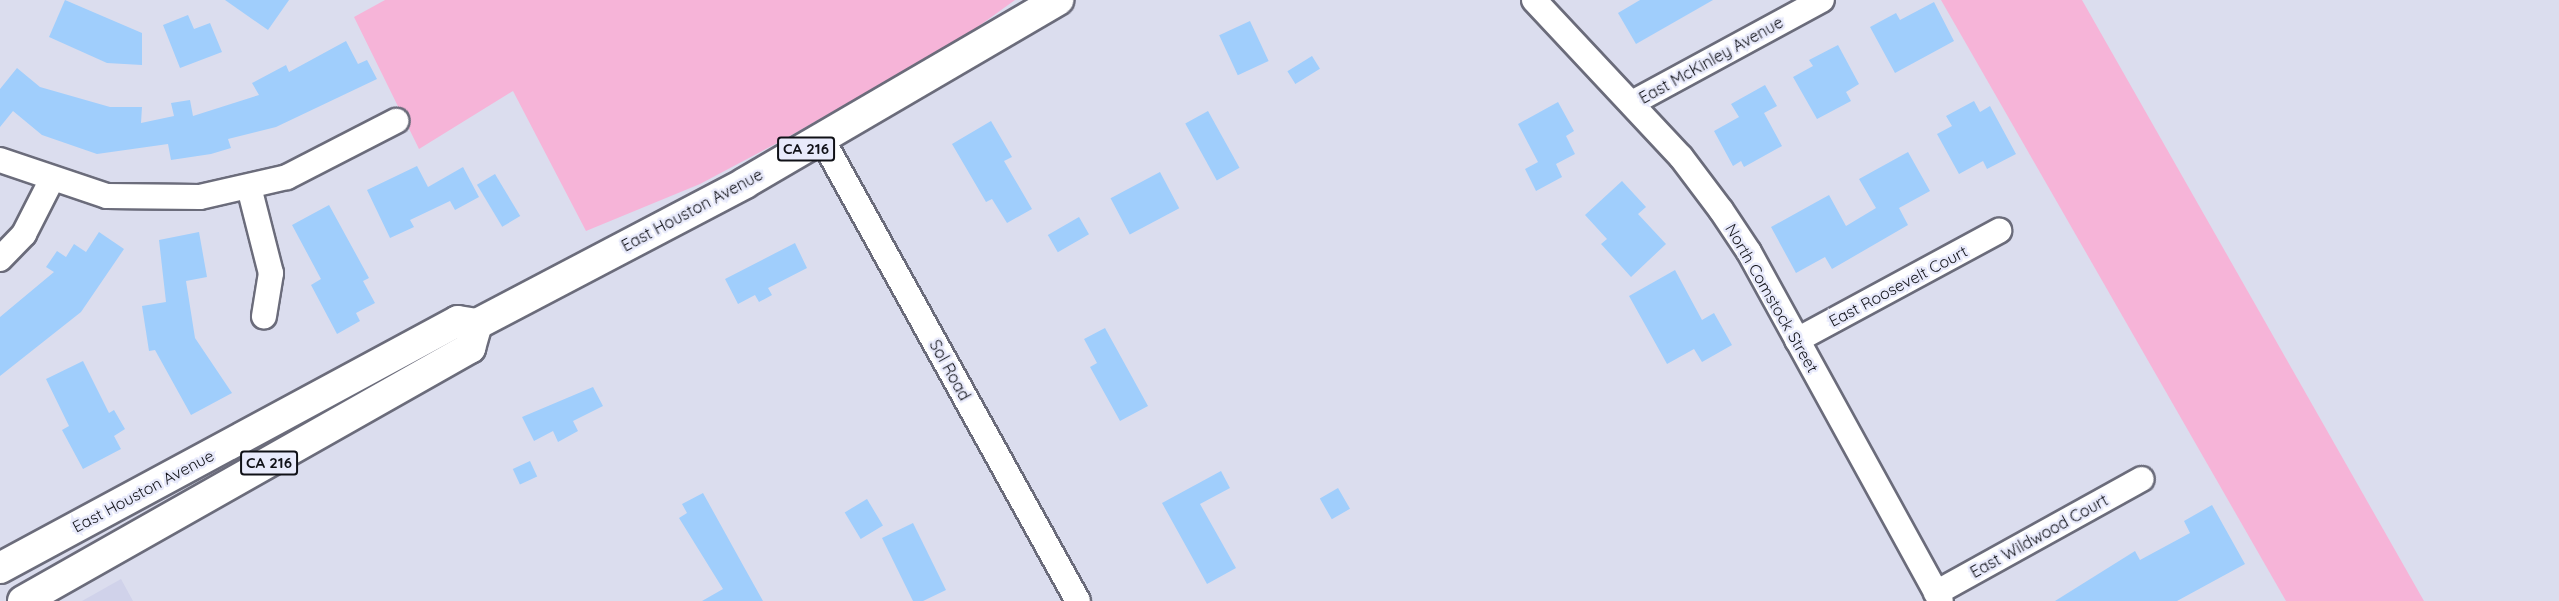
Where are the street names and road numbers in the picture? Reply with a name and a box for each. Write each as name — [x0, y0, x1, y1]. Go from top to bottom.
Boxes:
street label: East McKinley Avenue — [1636, 12, 1786, 108]
road number: CA 216 — [776, 137, 836, 161]
street label: East Houston Avenue — [618, 165, 766, 255]
street label: North Comstock Street — [1722, 220, 1822, 376]
street label: East Roosevelt Court — [1825, 241, 1971, 331]
street label: Sol Road — [926, 336, 974, 404]
street label: East Houston Avenue — [69, 446, 217, 536]
road number: CA 216 — [239, 451, 299, 475]
street label: East Wildwood Court — [1967, 490, 2111, 582]

